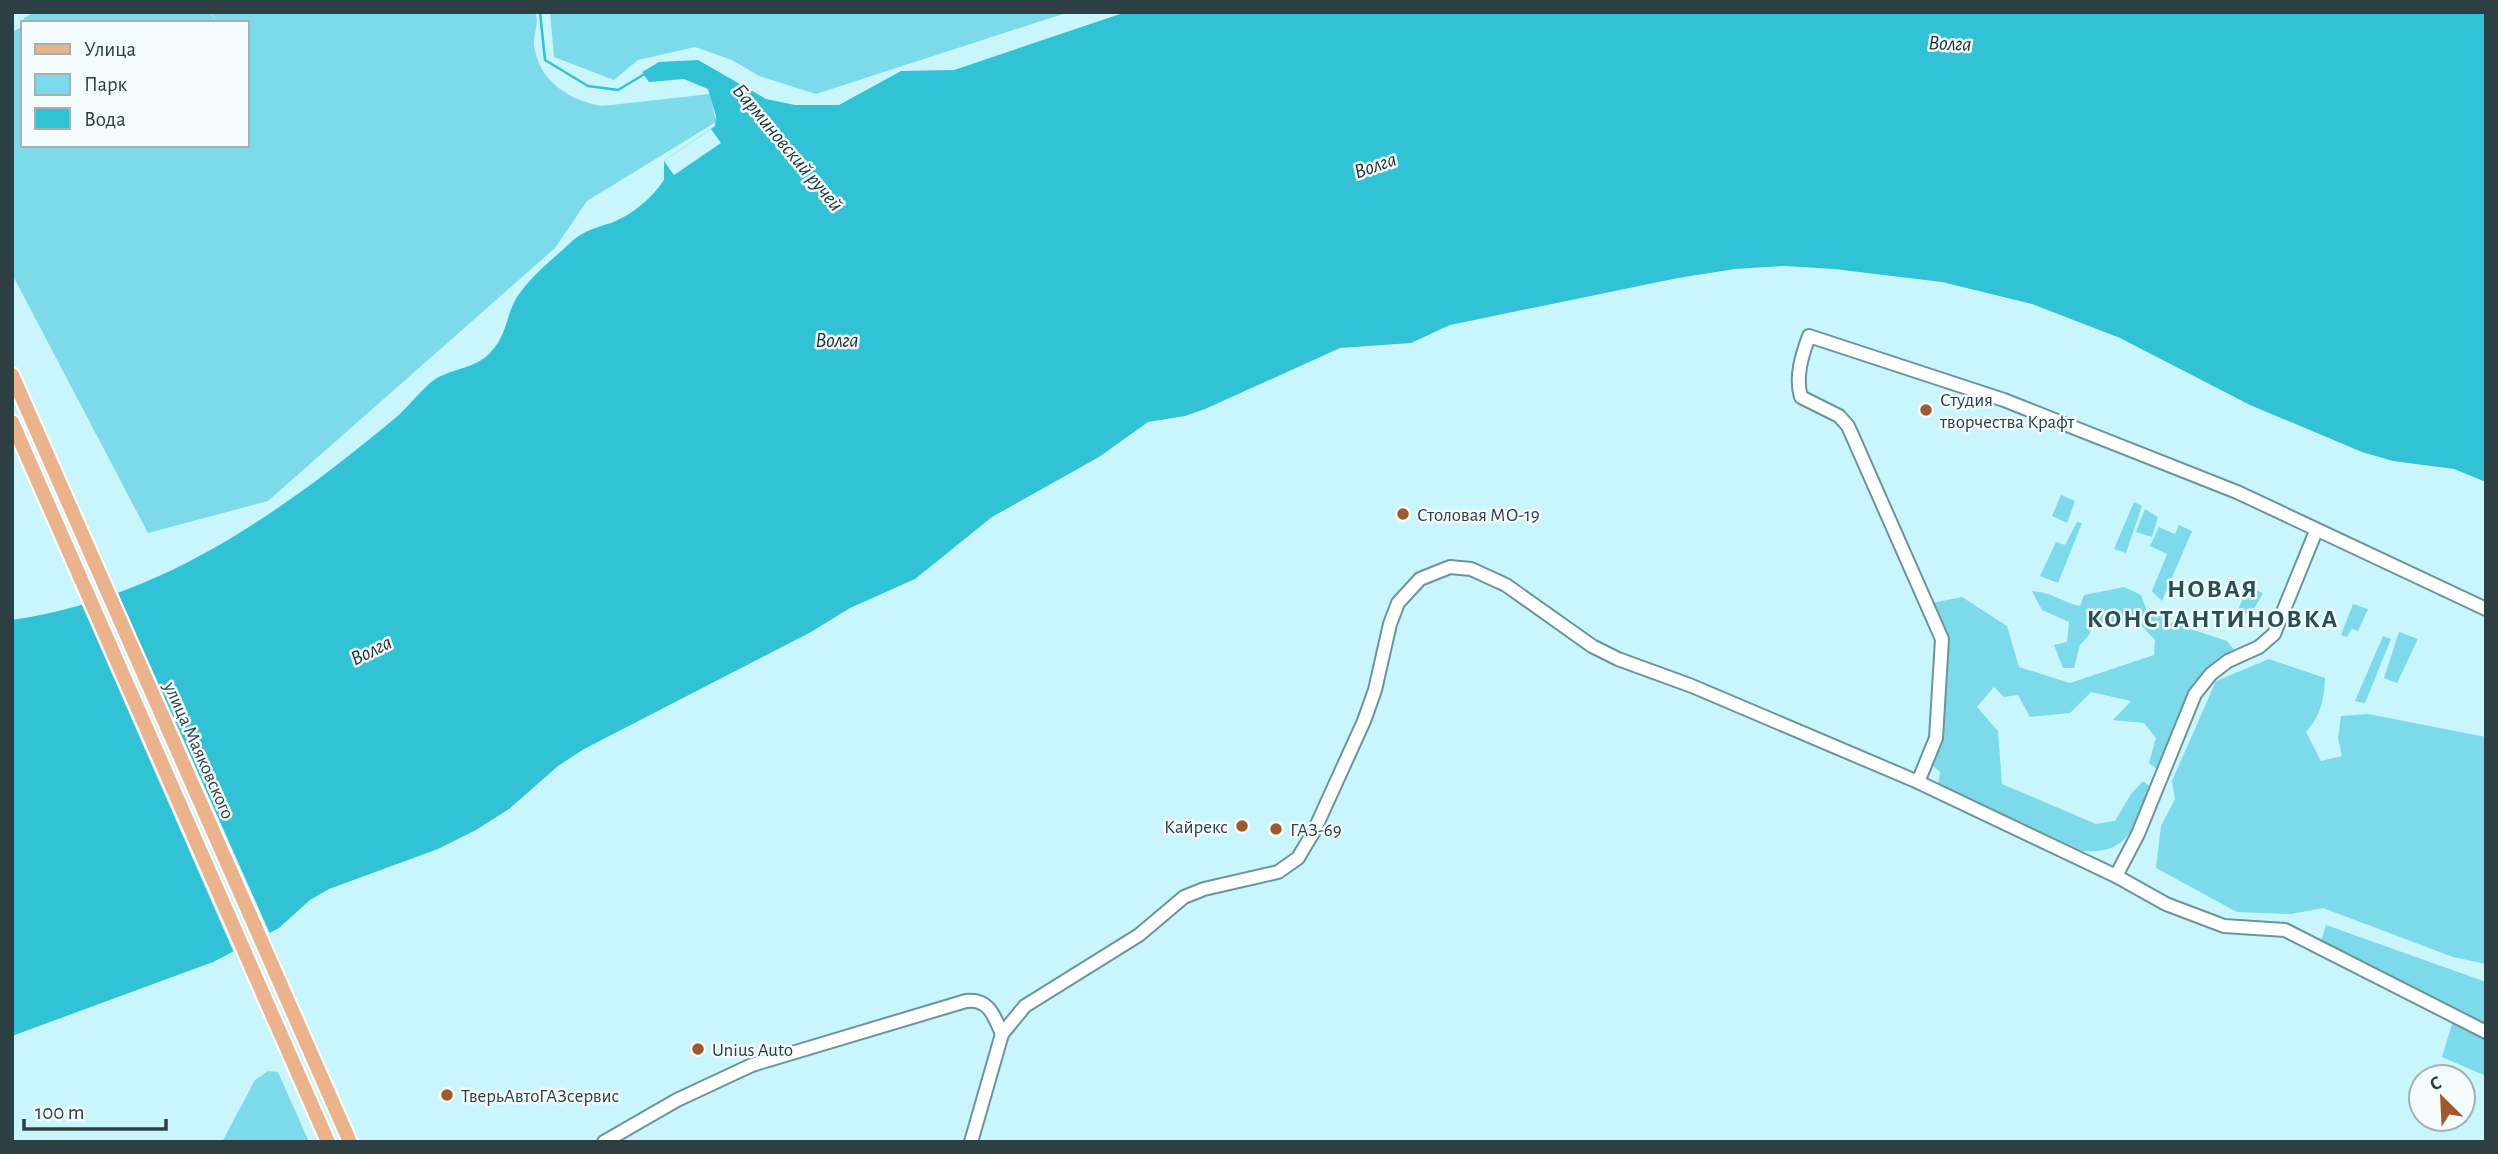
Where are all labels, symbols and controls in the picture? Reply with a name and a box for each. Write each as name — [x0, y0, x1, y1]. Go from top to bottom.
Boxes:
legend — [21, 21, 248, 147]
water label: Волга — [1928, 32, 1972, 55]
text: Улица — [84, 39, 137, 60]
text: Парк — [84, 74, 128, 95]
water label: Барминовский ручей — [728, 80, 847, 216]
text: Вода — [84, 109, 126, 130]
water label: Волга — [1351, 149, 1399, 182]
water label: Волга — [815, 330, 859, 351]
place label: Студия творчества Крафт — [1939, 391, 2075, 432]
marker: Студия творчества Крафт — [1918, 402, 1934, 418]
marker: Столовая МО-19 — [1395, 506, 1411, 522]
place label: Столовая МО-19 — [1417, 506, 1540, 525]
district label: НОВАЯ КОНСТАНТИНОВКА — [2087, 576, 2339, 632]
water label: Волга — [347, 632, 395, 669]
street label: улица Маяковского — [160, 678, 237, 822]
place label: Кайрекс — [1164, 818, 1228, 837]
marker: Кайрекс — [1234, 818, 1250, 834]
marker: ГАЗ-69 — [1268, 821, 1284, 837]
place label: ГАЗ-69 — [1290, 821, 1342, 840]
marker: Unius Auto — [690, 1041, 706, 1057]
place label: Unius Auto — [712, 1041, 793, 1060]
north arrow — [2407, 1063, 2477, 1133]
text: С — [2427, 1073, 2444, 1095]
marker: ТверьАвтоГАЗсервис — [439, 1087, 455, 1103]
place label: ТверьАвтоГАЗсервис — [461, 1087, 619, 1106]
scale bar — [24, 1088, 166, 1132]
text: 100 m — [35, 1102, 85, 1123]

